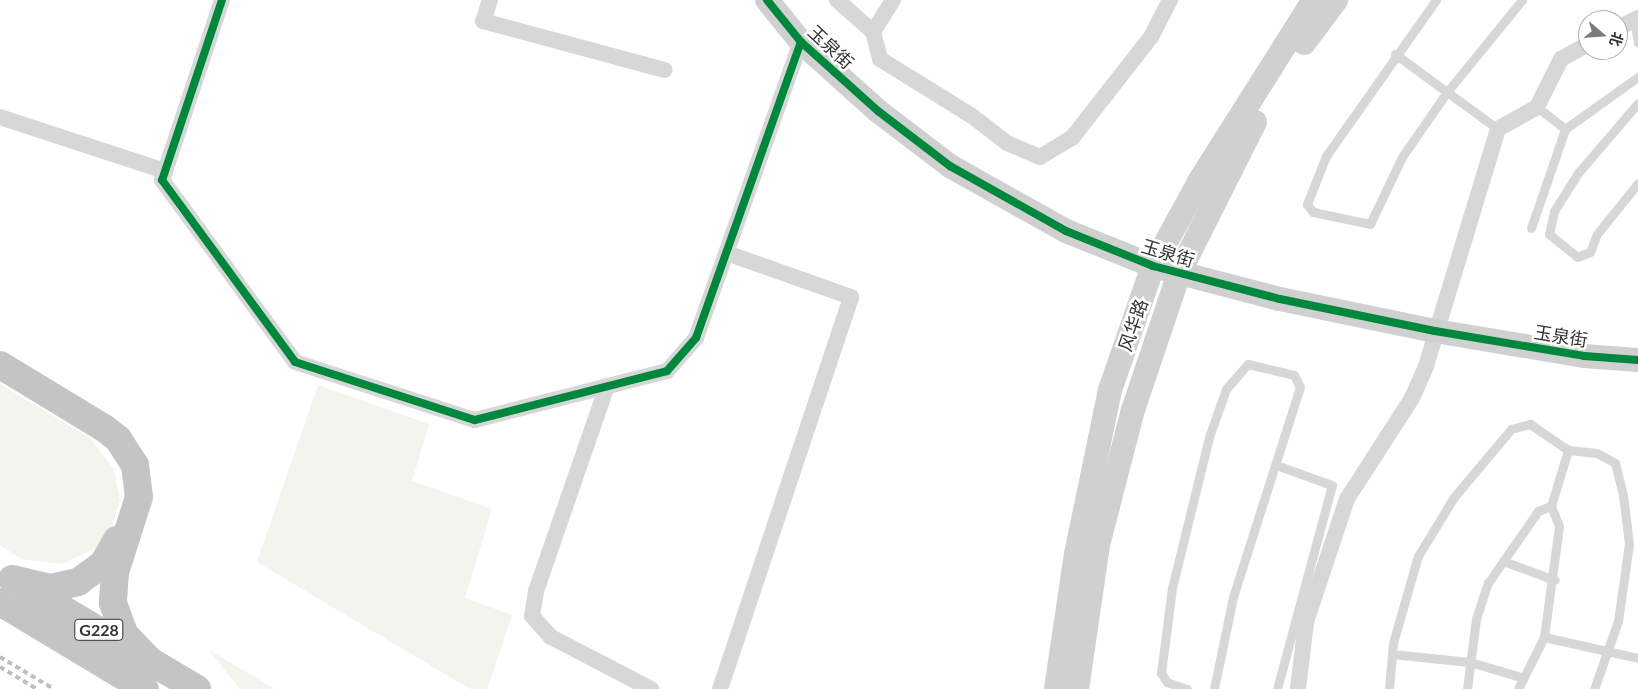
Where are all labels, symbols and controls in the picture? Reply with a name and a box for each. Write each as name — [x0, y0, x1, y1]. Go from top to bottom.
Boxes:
north arrow — [1578, 10, 1628, 60]
street label: 玉泉街 — [804, 21, 858, 73]
text: 北 — [1607, 30, 1627, 49]
street label: 玉泉街 — [1139, 235, 1197, 271]
street label: 风华路 — [1114, 296, 1152, 354]
street label: 玉泉街 — [1533, 321, 1589, 351]
road number: G228 — [74, 616, 124, 644]

